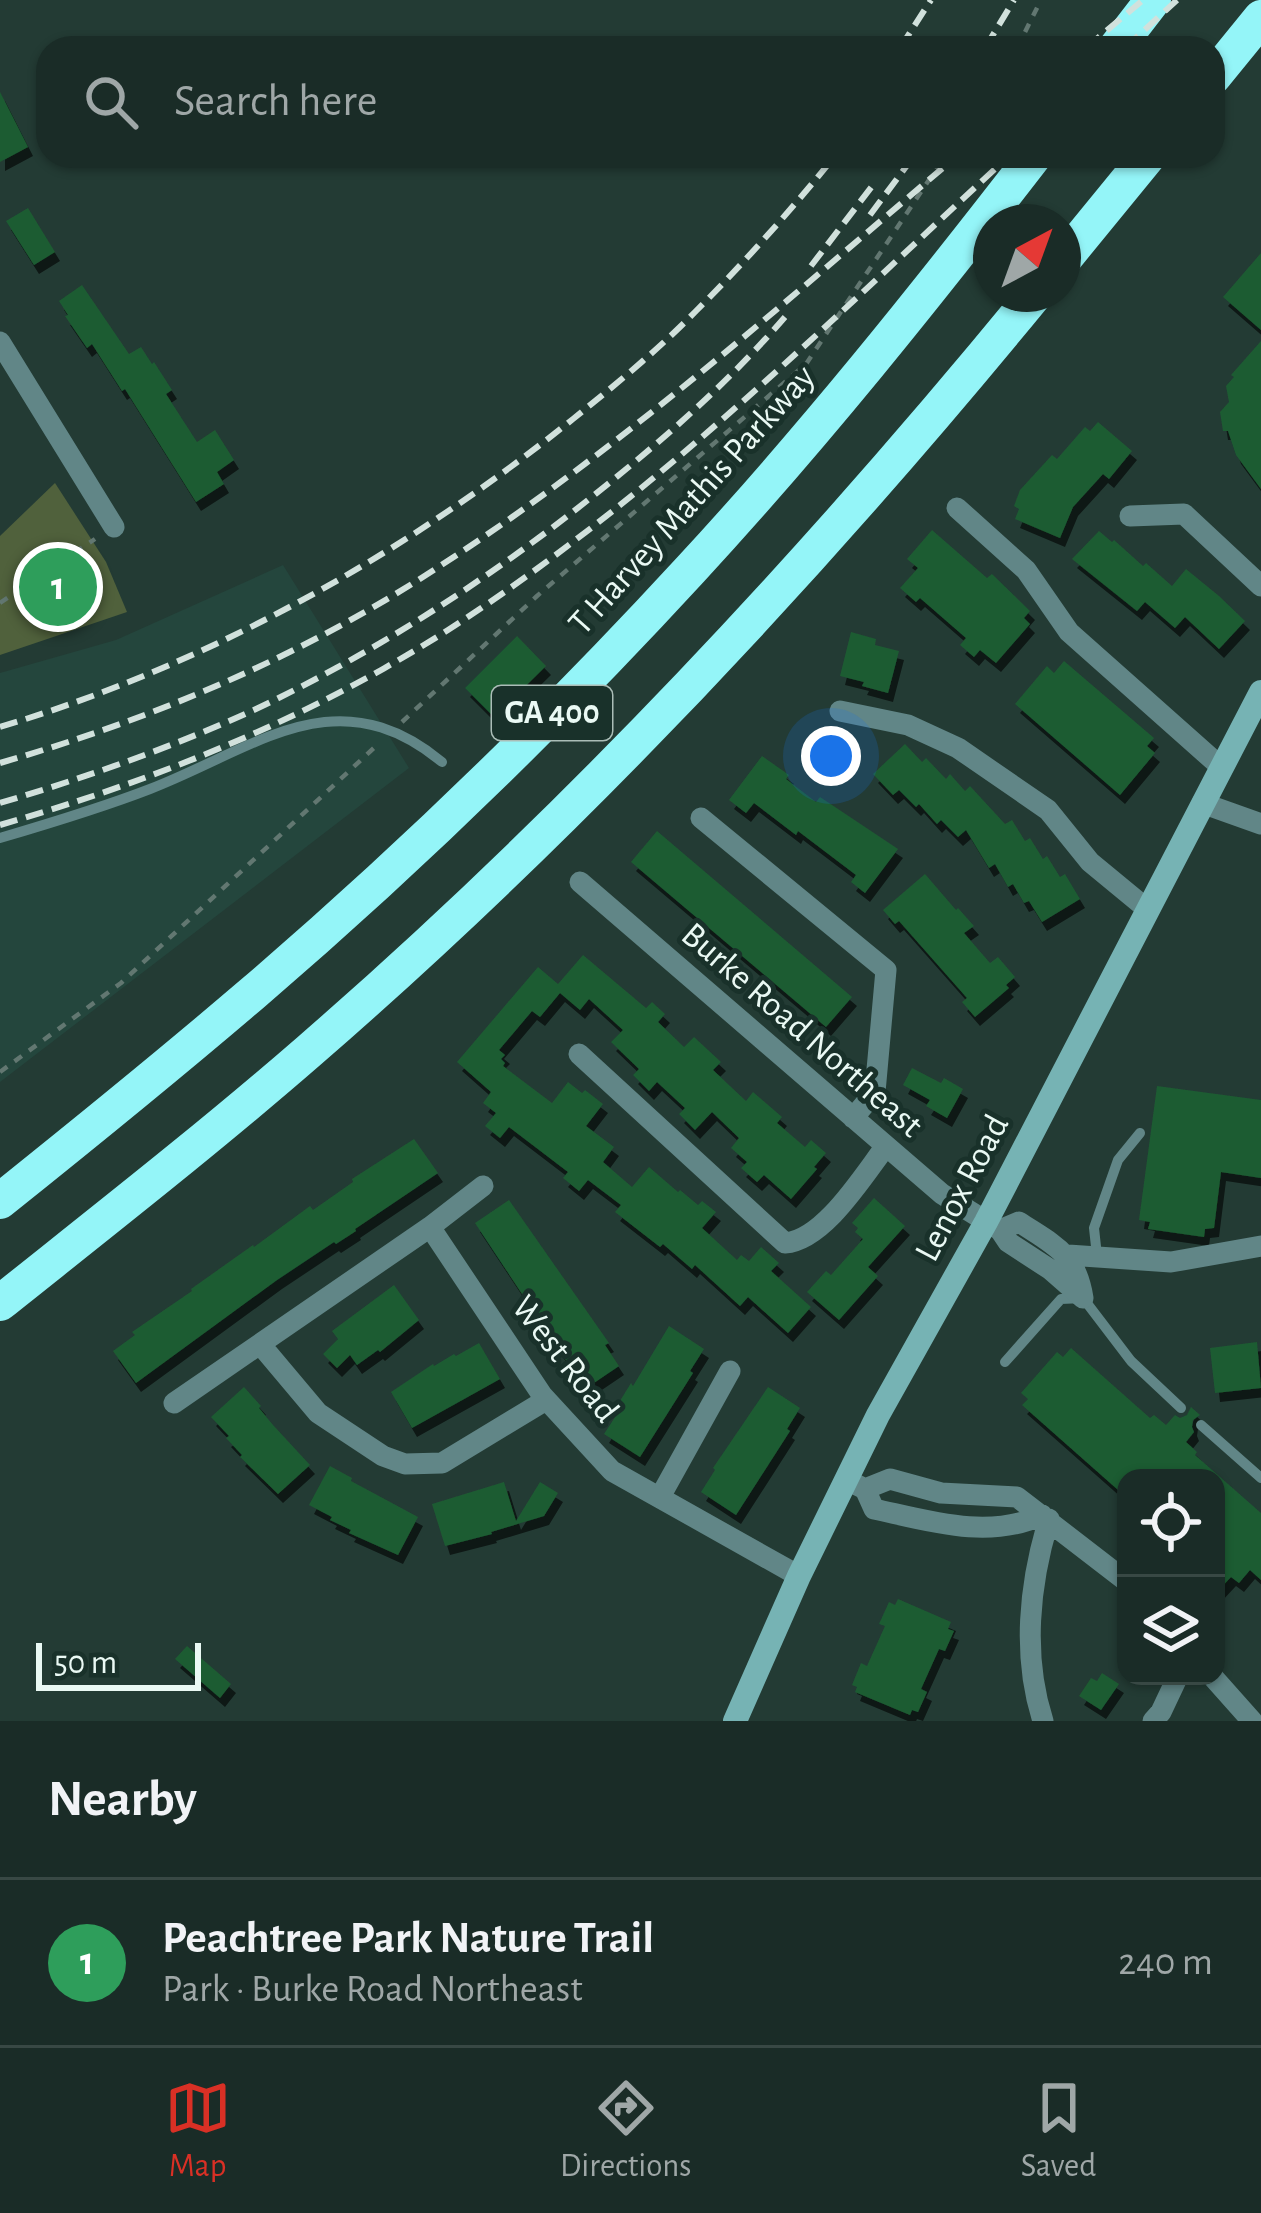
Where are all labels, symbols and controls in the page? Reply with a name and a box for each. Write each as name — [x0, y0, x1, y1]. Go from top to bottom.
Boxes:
search box — [36, 36, 1225, 168]
icon: search — [78, 69, 144, 135]
text: Search here — [174, 79, 377, 124]
north arrow — [973, 204, 1081, 312]
street label: T Harvey Mathis Parkway — [562, 358, 822, 642]
pin: 1 — [19, 542, 97, 632]
road number: GA 400 — [492, 686, 612, 740]
your location — [801, 726, 861, 786]
street label: Burke Road Northeast — [675, 916, 930, 1144]
street label: Lenox Road — [909, 1109, 1015, 1267]
street label: West Road — [505, 1289, 625, 1429]
map controls — [1117, 1469, 1225, 1685]
button: locate — [1117, 1469, 1225, 1577]
button: layers — [1117, 1577, 1225, 1685]
scale bar — [36, 1637, 201, 1690]
text: 50 m — [54, 1647, 117, 1680]
text: Nearby — [48, 1774, 197, 1825]
text: Peachtree Park Nature Trail — [162, 1916, 654, 1961]
text: 1 — [80, 1943, 94, 1982]
text: 240 m — [1118, 1943, 1213, 1982]
text: Park · Burke Road Northeast — [162, 1970, 583, 2009]
tab: Map — [165, 2075, 231, 2187]
tab: Directions — [560, 2075, 691, 2187]
tab: Saved — [1021, 2075, 1096, 2187]

